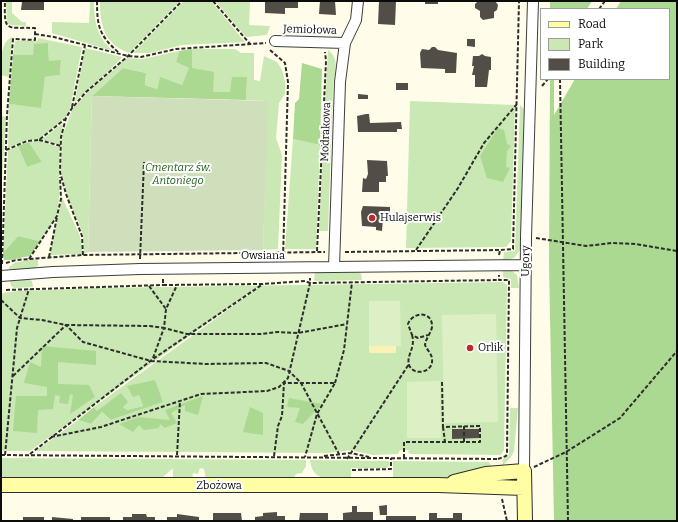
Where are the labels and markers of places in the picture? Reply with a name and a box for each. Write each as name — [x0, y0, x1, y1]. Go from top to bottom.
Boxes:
place label: Hulajserwis — [380, 211, 441, 225]
marker: Hulajserwis — [367, 213, 377, 223]
place label: Orlik — [478, 341, 503, 355]
marker: Orlik — [465, 343, 475, 353]

